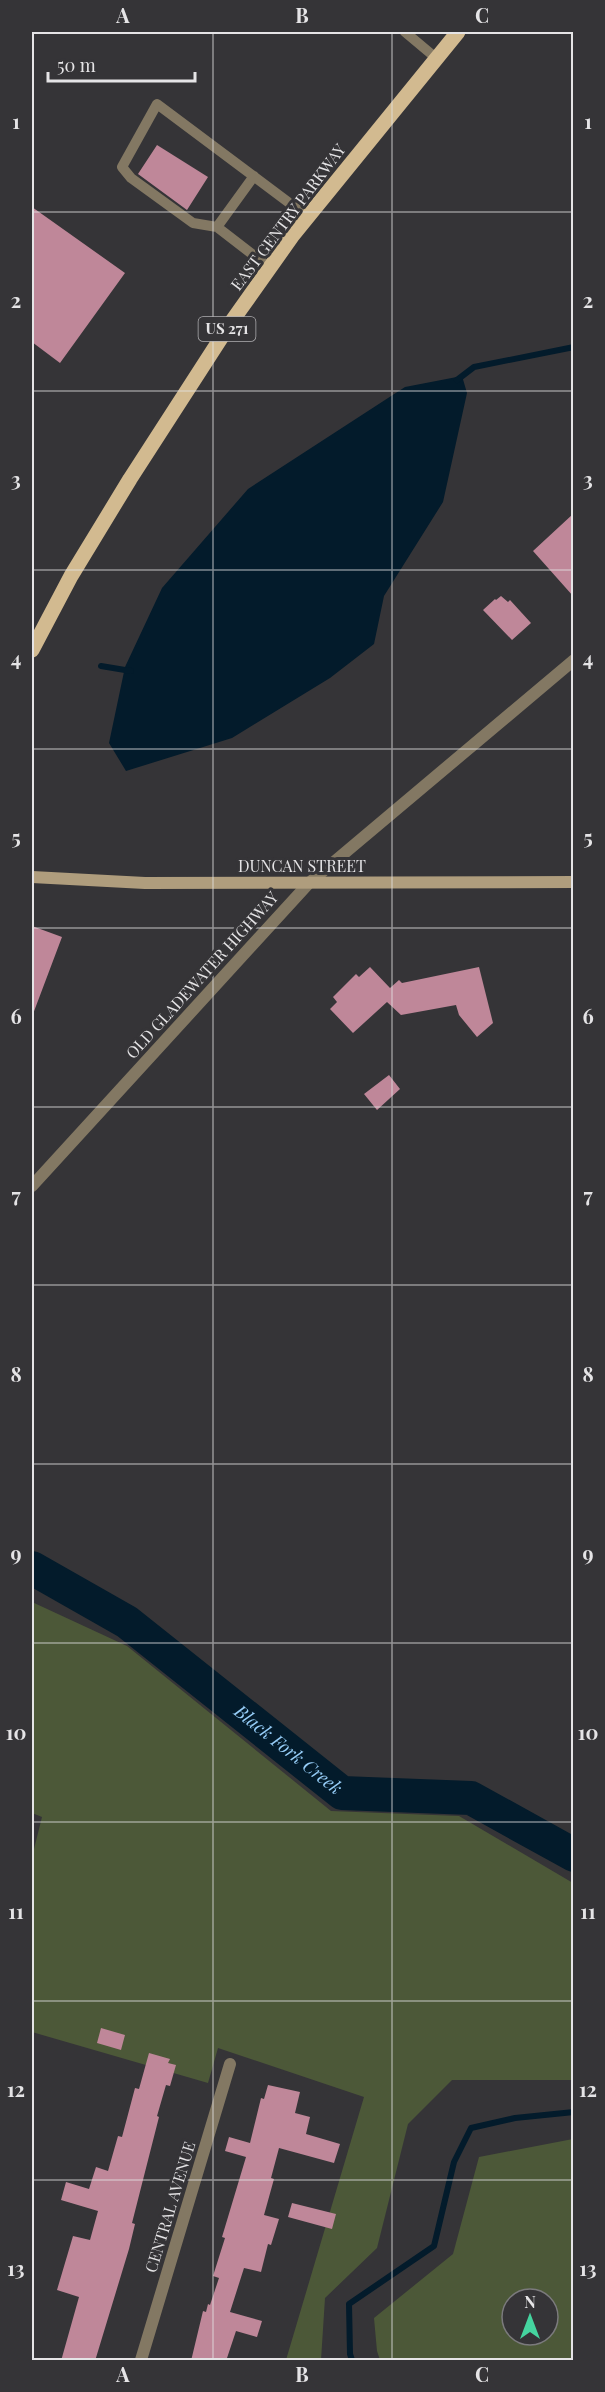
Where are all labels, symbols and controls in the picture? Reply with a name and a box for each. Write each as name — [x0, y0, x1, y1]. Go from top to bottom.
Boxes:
text: A — [115, 1, 130, 28]
text: B — [295, 1, 309, 28]
text: C — [475, 1, 489, 28]
scale bar — [48, 45, 195, 83]
text: 50 m — [57, 53, 96, 77]
text: 1 — [12, 107, 20, 134]
text: 1 — [584, 107, 592, 134]
street label: EAST GENTRY PARKWAY — [226, 139, 350, 294]
text: 2 — [11, 286, 21, 313]
text: 2 — [583, 286, 593, 313]
road number: US 271 — [198, 317, 256, 341]
text: 3 — [11, 465, 21, 492]
text: 3 — [583, 465, 593, 492]
text: 4 — [11, 644, 21, 671]
text: 4 — [583, 644, 593, 671]
text: 5 — [11, 823, 21, 850]
text: 5 — [583, 823, 593, 850]
street label: DUNCAN STREET — [238, 855, 366, 876]
street label: OLD GLADEWATER HIGHWAY — [121, 886, 283, 1063]
text: 6 — [10, 1002, 22, 1029]
text: 6 — [582, 1002, 594, 1029]
text: 7 — [11, 1181, 21, 1208]
text: 7 — [583, 1181, 593, 1208]
text: 8 — [10, 1360, 22, 1387]
text: 8 — [582, 1360, 594, 1387]
text: 9 — [10, 1539, 22, 1566]
text: 9 — [582, 1539, 594, 1566]
water label: Black Fork Creek — [229, 1698, 347, 1800]
text: 10 — [6, 1718, 26, 1745]
text: 10 — [578, 1718, 598, 1745]
text: 11 — [8, 1897, 24, 1924]
text: 11 — [580, 1897, 596, 1924]
text: 12 — [7, 2075, 25, 2102]
text: 12 — [579, 2075, 597, 2102]
street label: CENTRAL AVENUE — [140, 2139, 199, 2275]
text: 13 — [7, 2254, 25, 2281]
text: 13 — [579, 2254, 597, 2281]
north arrow — [500, 2287, 560, 2347]
text: N — [524, 2291, 536, 2312]
text: A — [115, 2360, 130, 2387]
text: B — [295, 2360, 309, 2387]
text: C — [475, 2360, 489, 2387]

